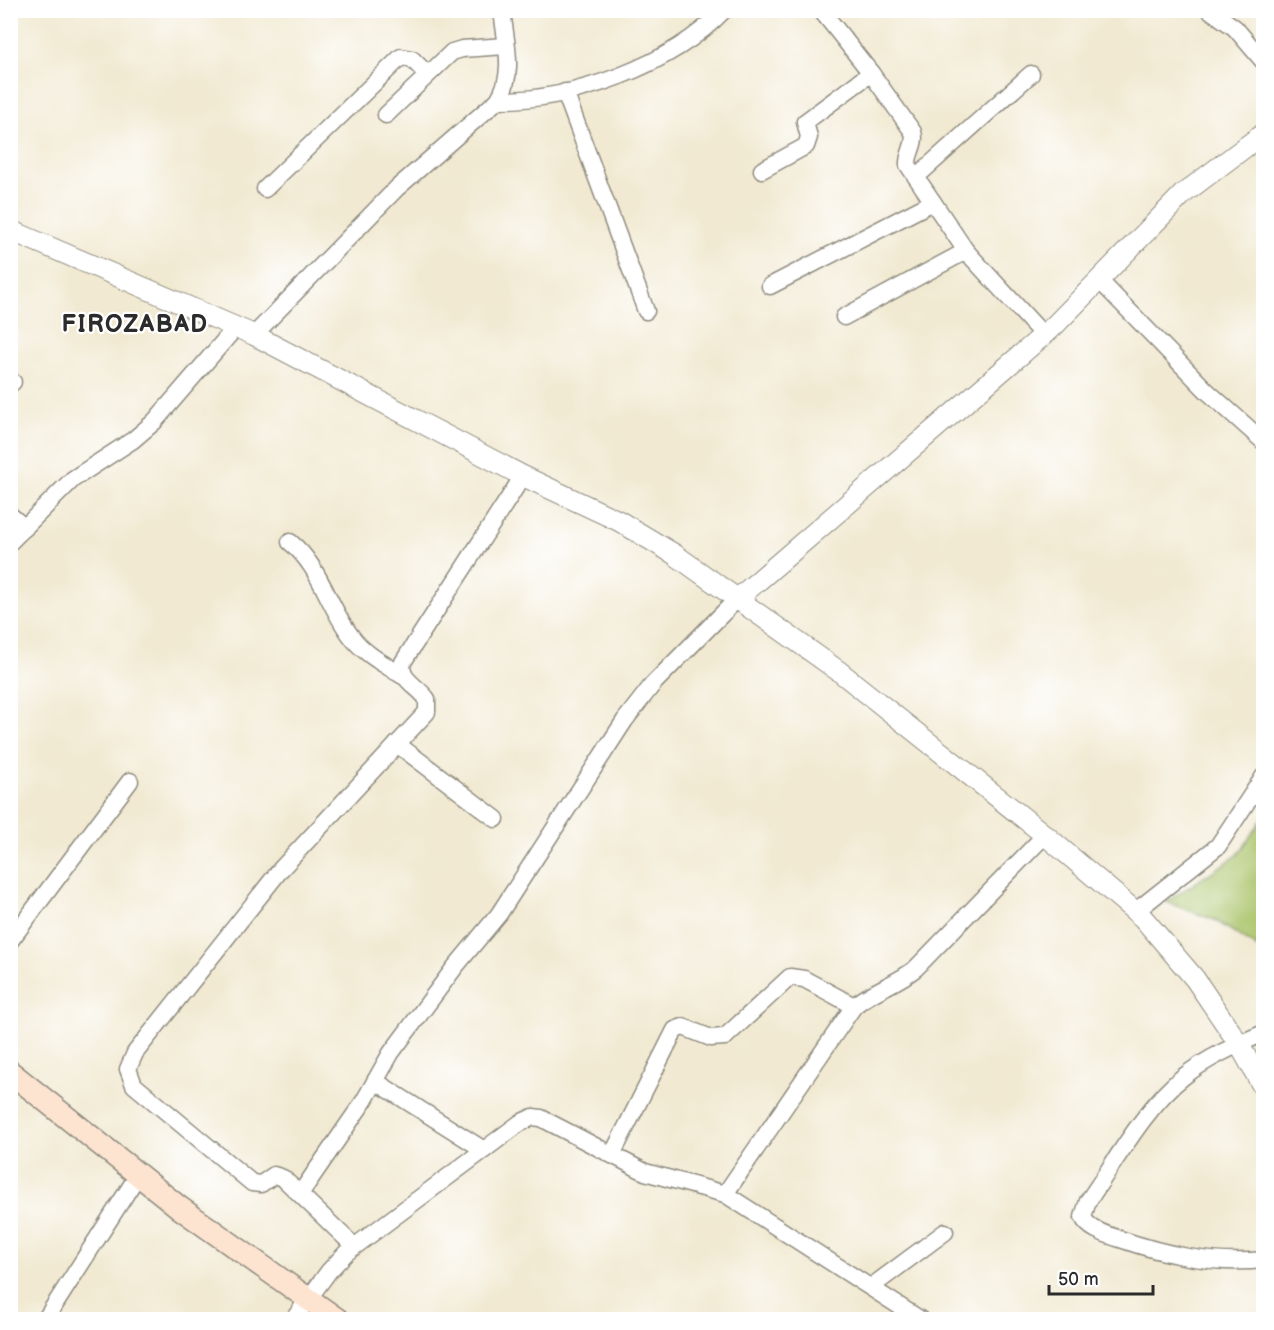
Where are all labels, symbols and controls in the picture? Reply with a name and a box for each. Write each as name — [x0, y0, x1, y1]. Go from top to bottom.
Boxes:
district label: FIROZABAD — [61, 310, 209, 339]
scale bar — [1049, 1258, 1152, 1296]
text: 50 m — [1058, 1269, 1099, 1290]

